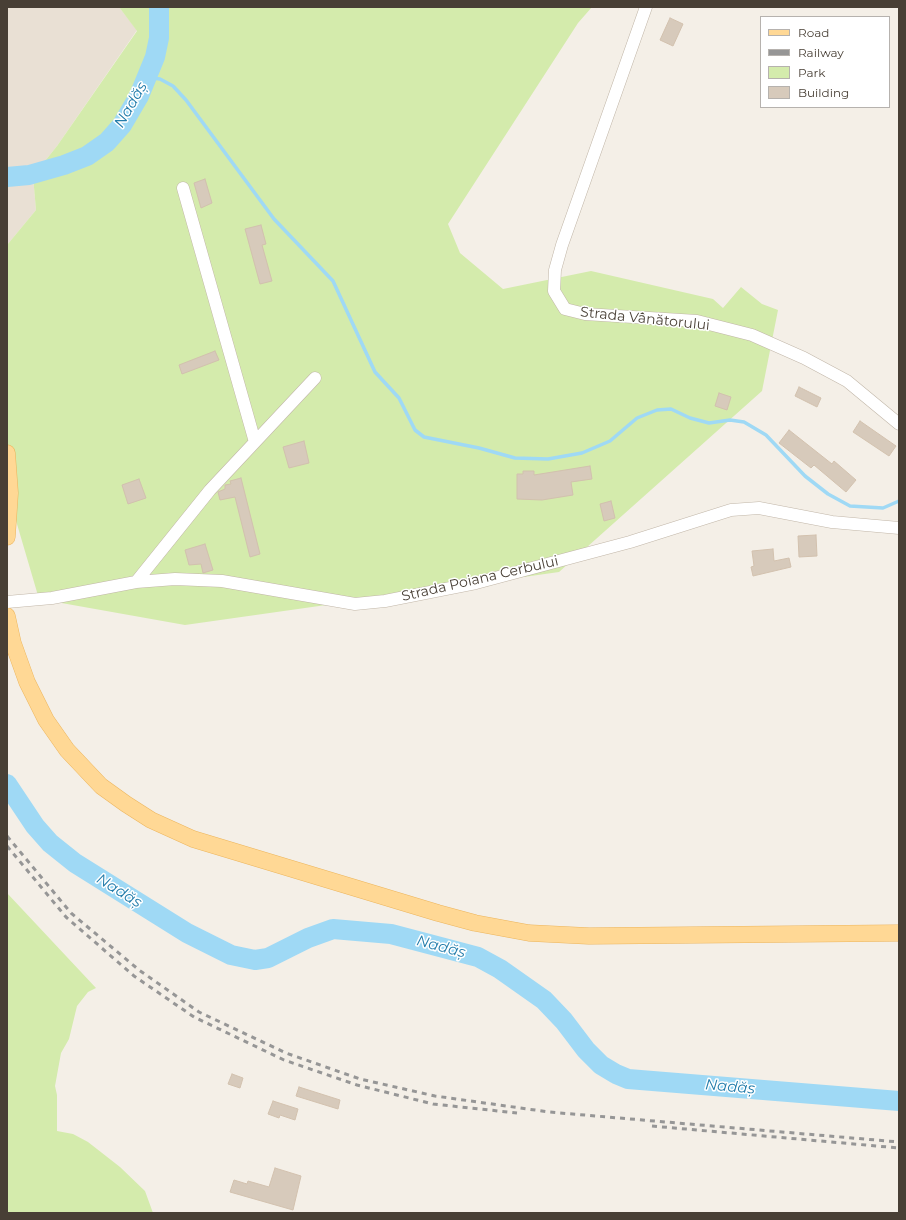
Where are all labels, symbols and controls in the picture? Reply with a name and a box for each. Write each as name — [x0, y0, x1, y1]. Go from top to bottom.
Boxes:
legend — [760, 16, 890, 108]
text: Road — [798, 25, 829, 40]
text: Railway — [798, 45, 844, 60]
text: Park — [798, 65, 825, 80]
water label: Nadăș — [111, 79, 151, 131]
text: Building — [798, 85, 849, 100]
street label: Strada Vânătorului — [579, 304, 711, 334]
street label: Strada Poiana Cerbului — [400, 553, 560, 605]
water label: Nadăș — [93, 870, 145, 912]
water label: Nadăș — [415, 932, 467, 962]
water label: Nadăș — [704, 1076, 756, 1098]

